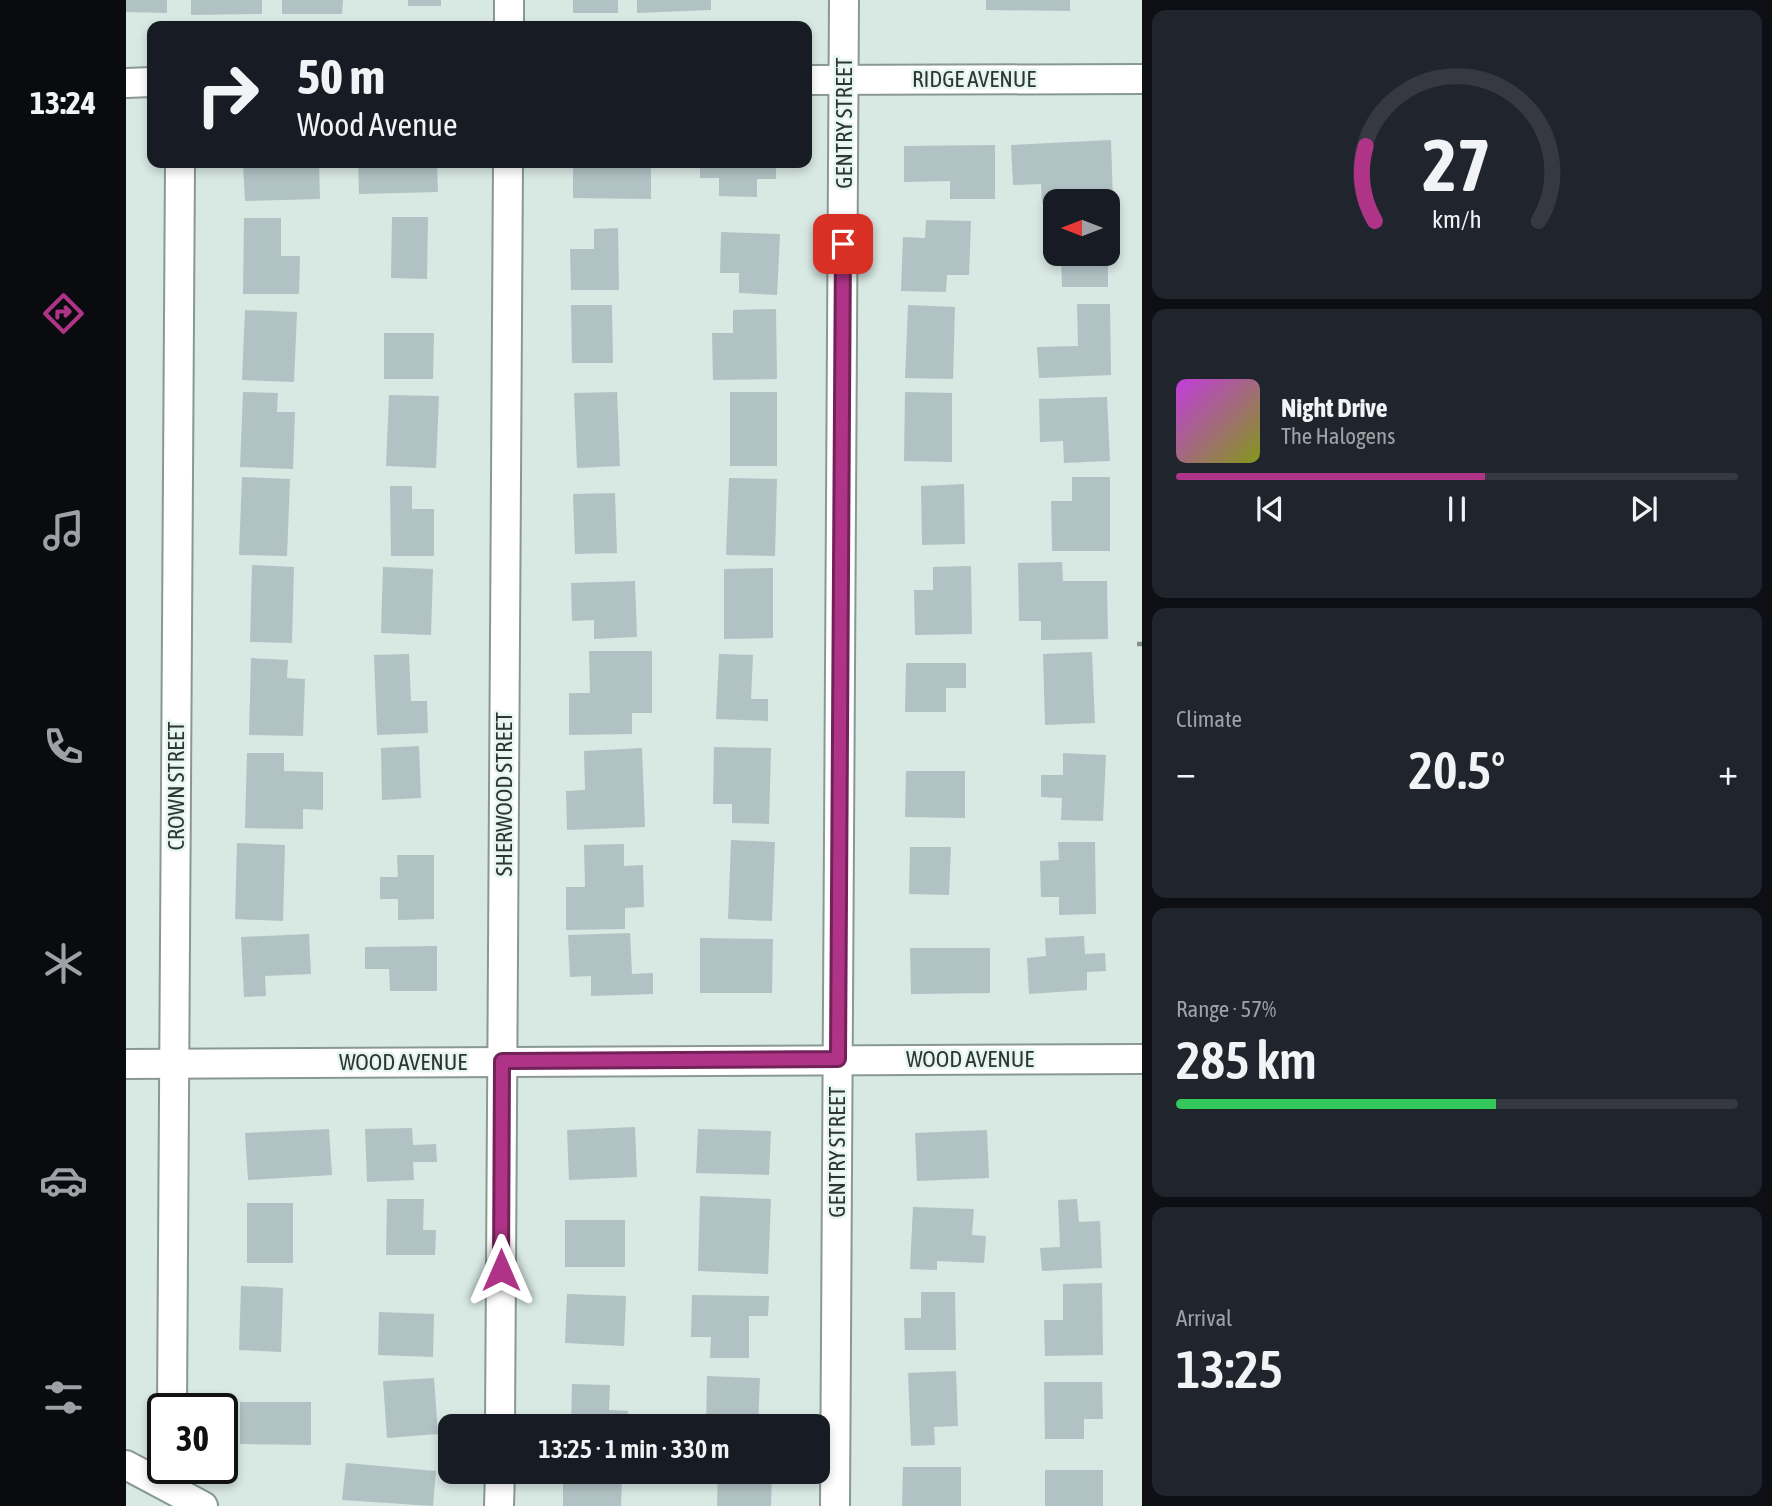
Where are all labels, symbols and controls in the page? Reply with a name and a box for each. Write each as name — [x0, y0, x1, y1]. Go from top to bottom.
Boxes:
text: 50 m — [297, 48, 385, 104]
icon: right — [182, 49, 273, 140]
street label: GENTRY STREET — [831, 57, 857, 189]
street label: RIDGE AVENUE — [912, 66, 1036, 92]
text: 13:24 — [30, 84, 96, 121]
text: Wood Avenue — [297, 106, 457, 143]
text: 27 — [1423, 123, 1491, 206]
north arrow — [1043, 189, 1120, 266]
map controls — [1043, 189, 1120, 266]
text: km/h — [1432, 204, 1482, 232]
pin — [813, 214, 873, 274]
icon: arrive — [824, 225, 862, 263]
icon: directions — [39, 289, 88, 338]
text: Night Drive — [1281, 393, 1388, 423]
text: The Halogens — [1281, 423, 1395, 449]
icon: previous — [1251, 490, 1289, 528]
icon: pause — [1438, 490, 1476, 528]
icon: next — [1625, 490, 1663, 528]
icon: music — [39, 506, 88, 555]
text: Climate — [1176, 706, 1242, 732]
street label: SHERWOOD STREET — [491, 712, 517, 876]
street label: CROWN STREET — [163, 721, 189, 851]
icon: phone — [39, 722, 88, 771]
text: 20.5° — [1409, 740, 1505, 800]
text: − — [1176, 750, 1196, 793]
text: + — [1718, 750, 1738, 793]
icon: climate — [39, 939, 88, 988]
text: Range · 57% — [1176, 996, 1276, 1022]
text: 285 km — [1176, 1030, 1317, 1090]
street label: WOOD AVENUE — [906, 1046, 1034, 1072]
street label: WOOD AVENUE — [339, 1049, 467, 1075]
street label: GENTRY STREET — [824, 1086, 850, 1218]
icon: car — [39, 1156, 88, 1205]
position arrow — [464, 1233, 538, 1307]
text: Arrival — [1176, 1305, 1232, 1331]
text: 13:25 — [1176, 1339, 1283, 1399]
icon: filters — [39, 1373, 88, 1422]
speed limit sign: 30 — [147, 1393, 238, 1484]
text: 13:25 · 1 min · 330 m — [539, 1434, 729, 1464]

